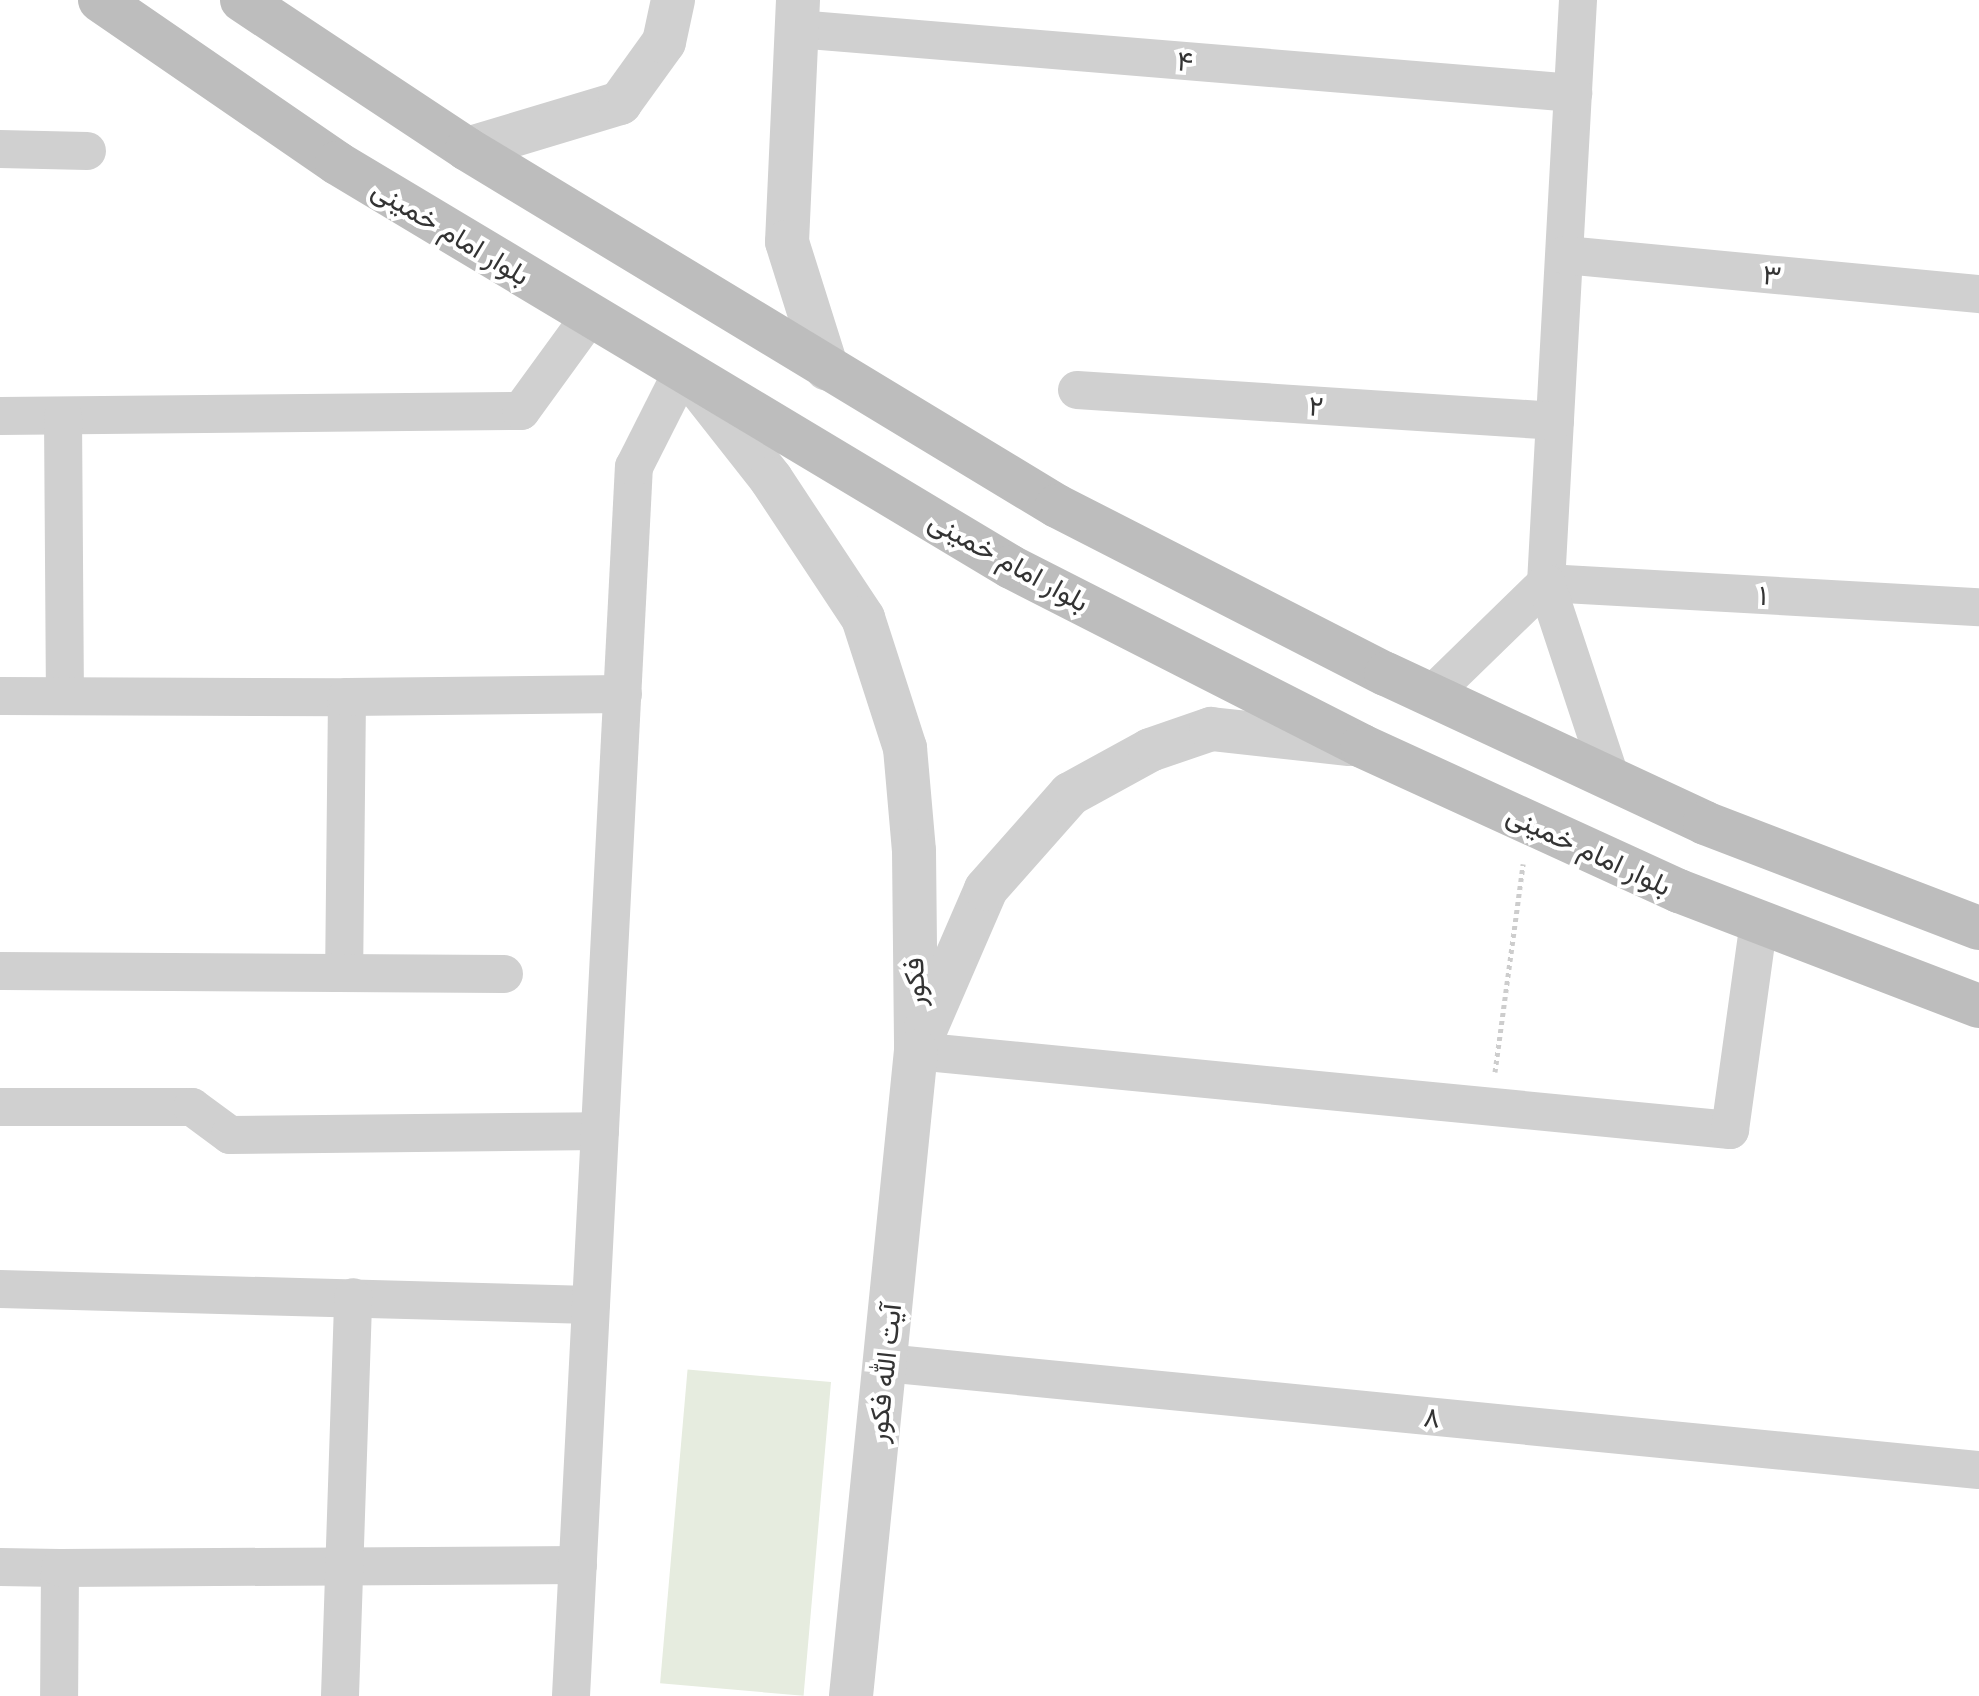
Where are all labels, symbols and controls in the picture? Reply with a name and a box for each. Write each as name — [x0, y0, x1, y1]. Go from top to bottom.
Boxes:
street label: ۴ — [1176, 44, 1194, 78]
street label: بلوار امام خمینی — [366, 172, 536, 292]
street label: ۳ — [1761, 257, 1783, 293]
street label: ۲ — [1308, 389, 1324, 423]
street label: بلوار امام خمینی — [923, 503, 1095, 619]
street label: ۱ — [1758, 578, 1768, 612]
street label: بلوار امام خمینی — [1501, 797, 1677, 903]
street label: فکور — [896, 957, 932, 1007]
street label: آیت الله فکور — [860, 1302, 908, 1444]
street label: ۸ — [1422, 1399, 1442, 1435]

